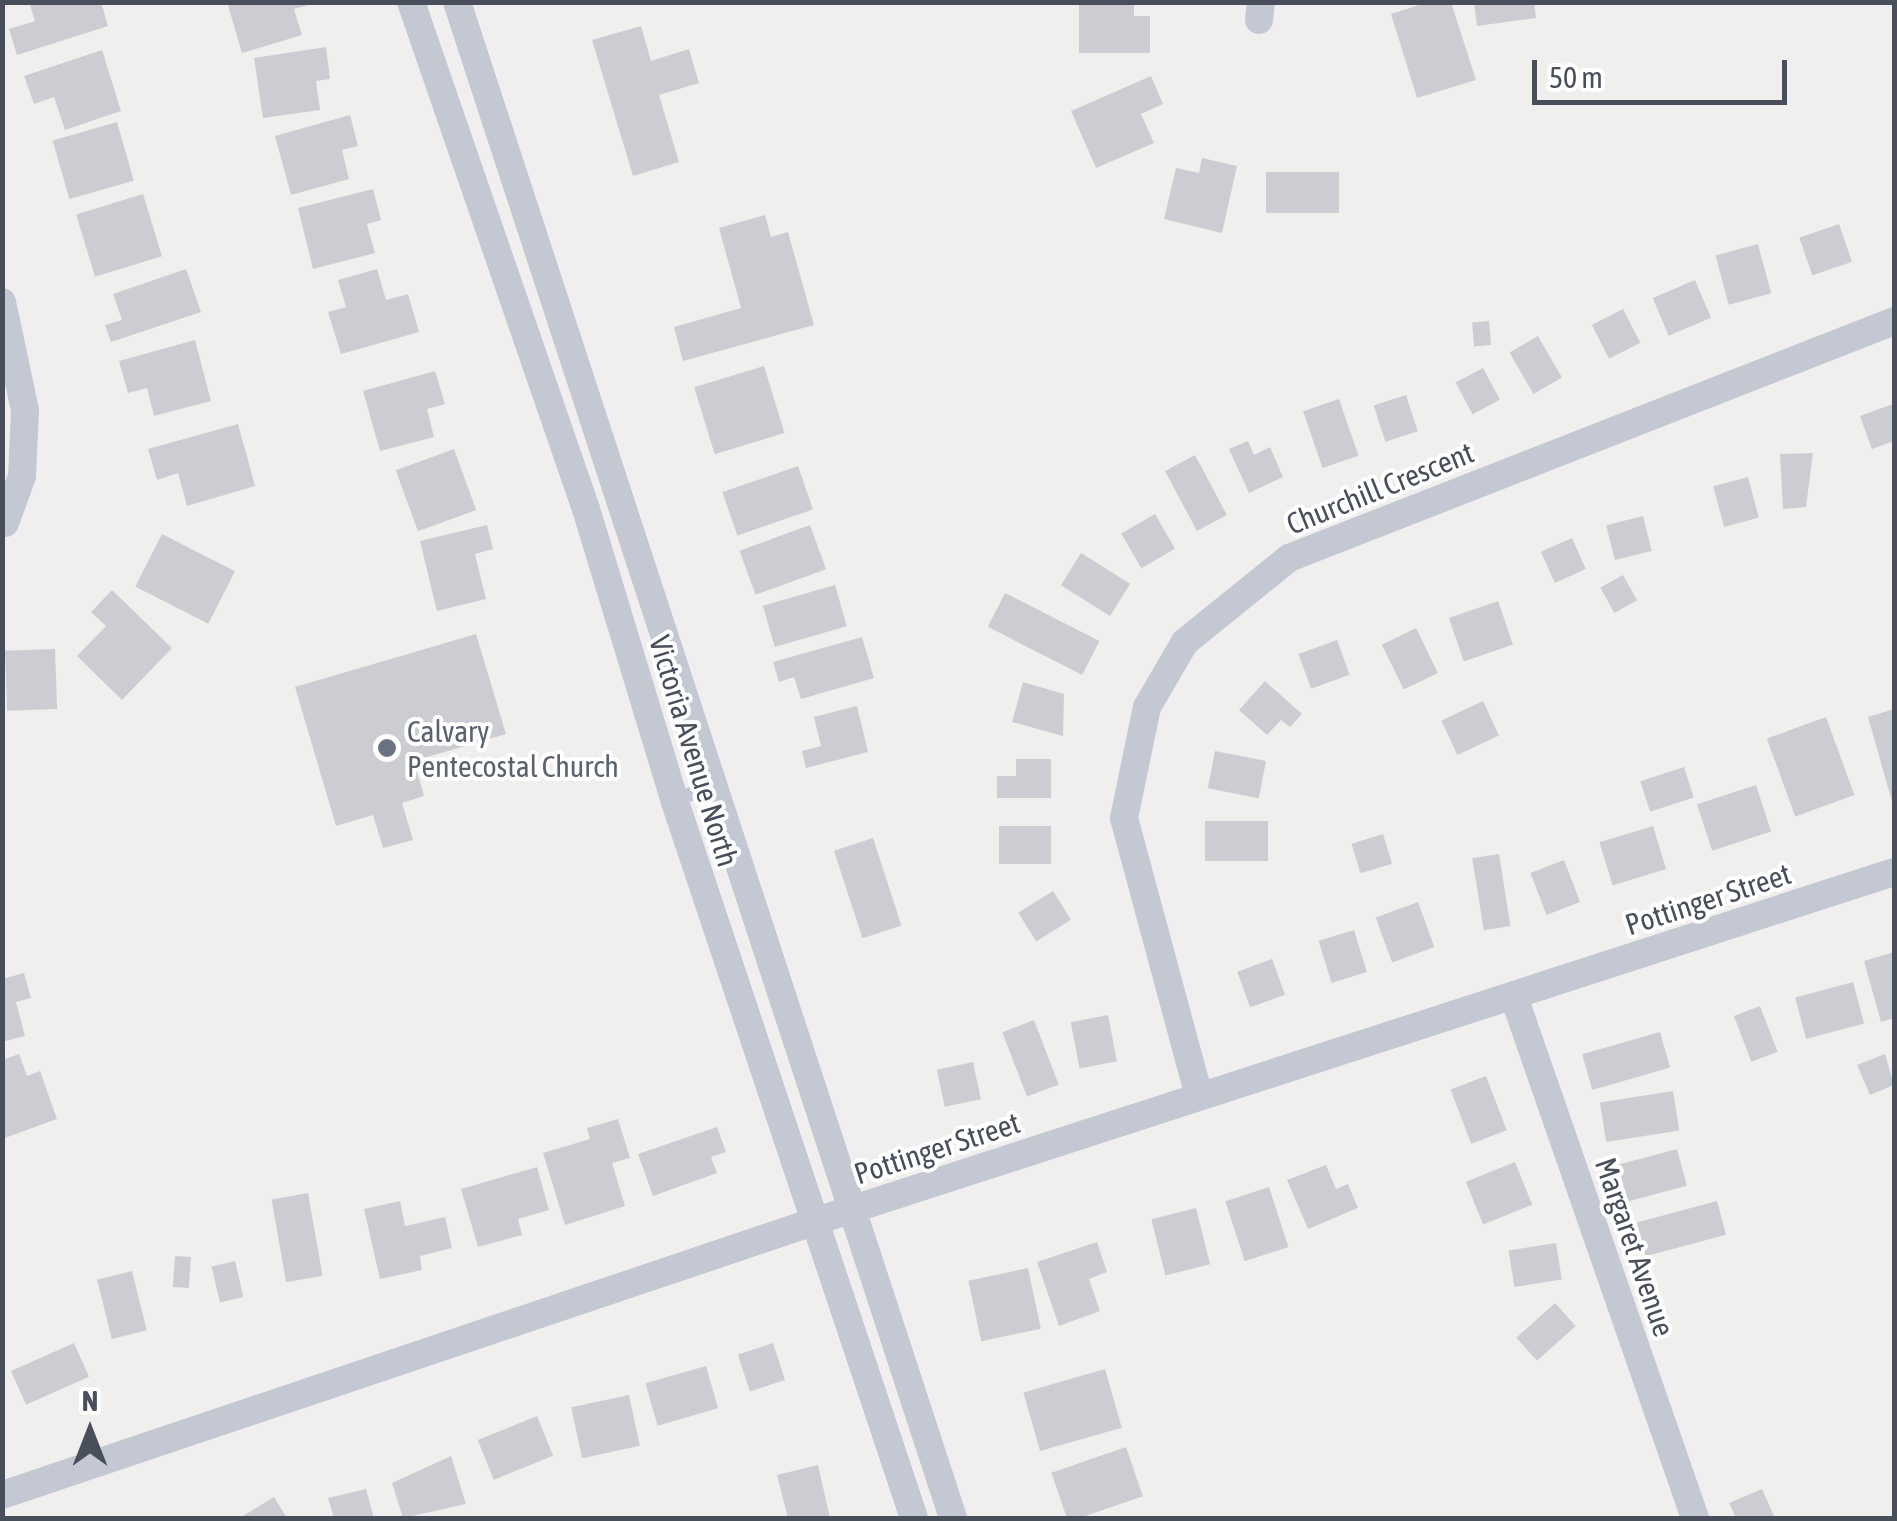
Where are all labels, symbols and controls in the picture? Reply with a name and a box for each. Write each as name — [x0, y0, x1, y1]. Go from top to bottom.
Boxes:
scale bar — [1537, 40, 1792, 102]
text: 50 m — [1549, 60, 1603, 94]
street label: Churchill Crescent — [1281, 434, 1479, 542]
street label: Victoria Avenue North — [642, 631, 746, 871]
place label: Calvary Pentecostal Church — [407, 713, 619, 784]
marker: Calvary Pentecostal Church — [376, 737, 398, 759]
street label: Pottinger Street — [1621, 855, 1795, 943]
street label: Pottinger Street — [850, 1104, 1024, 1192]
street label: Margaret Avenue — [1588, 1153, 1682, 1341]
north arrow — [40, 1381, 140, 1481]
text: N — [82, 1385, 98, 1417]

